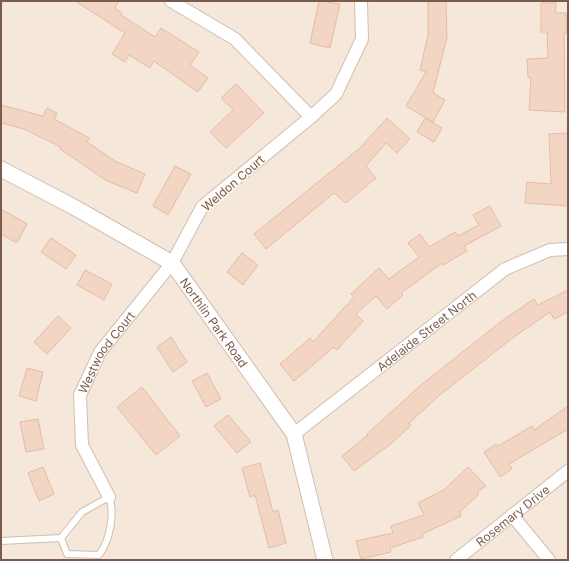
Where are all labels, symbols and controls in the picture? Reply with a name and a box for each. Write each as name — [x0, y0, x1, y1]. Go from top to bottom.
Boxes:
street label: Weldon Court — [199, 152, 267, 214]
street label: Northlin Park Road — [177, 275, 251, 370]
street label: Adelaide Street North — [374, 287, 479, 374]
street label: Westwood Court — [74, 308, 138, 396]
street label: Rosemary Drive — [472, 481, 552, 549]

